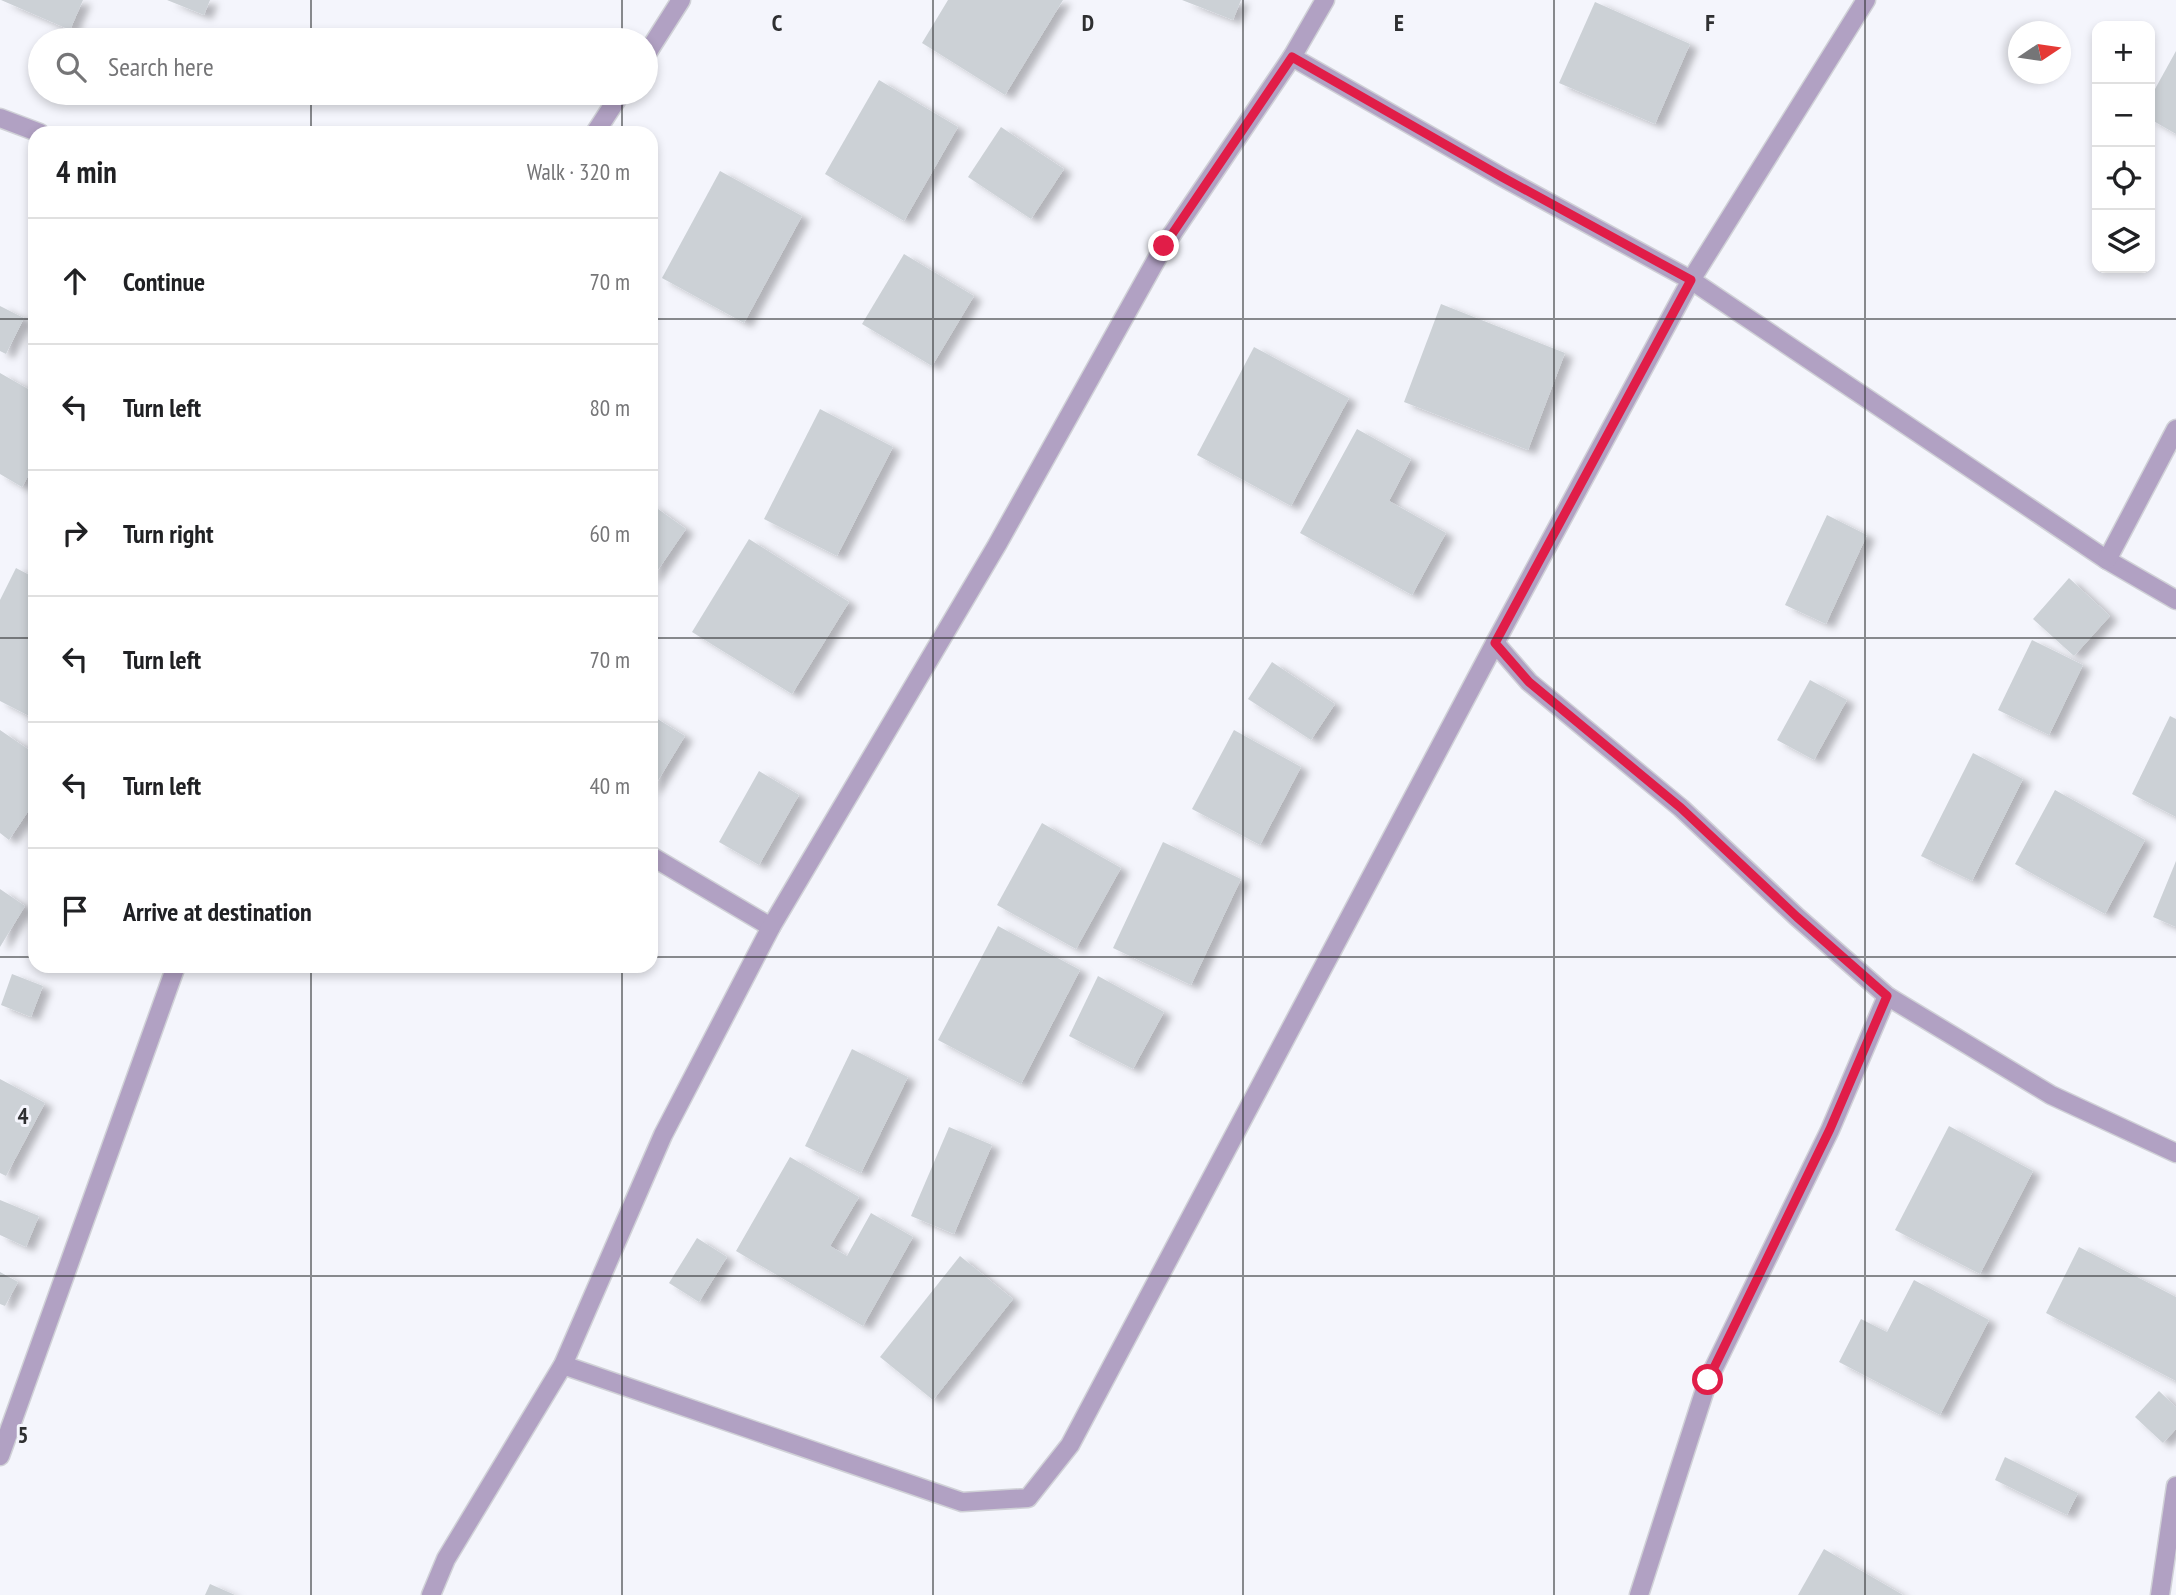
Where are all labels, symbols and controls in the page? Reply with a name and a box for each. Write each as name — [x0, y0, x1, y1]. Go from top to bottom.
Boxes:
text: C — [772, 8, 783, 37]
text: D — [1082, 8, 1094, 37]
text: E — [1394, 8, 1404, 37]
text: F — [1705, 8, 1715, 37]
north arrow — [2008, 21, 2071, 84]
map controls — [2092, 21, 2155, 273]
button: + — [2092, 21, 2155, 84]
search box — [28, 28, 658, 105]
icon: search — [52, 48, 90, 86]
text: Search here — [108, 50, 214, 83]
button: − — [2092, 84, 2155, 147]
button: locate — [2092, 147, 2155, 210]
text: 4 min — [56, 152, 117, 191]
text: Walk · 320 m — [527, 157, 630, 186]
button: layers — [2092, 210, 2155, 273]
route end — [1148, 230, 1179, 261]
icon: ahead — [56, 262, 94, 300]
text: Continue — [123, 265, 205, 298]
text: 70 m — [589, 267, 630, 296]
icon: left — [56, 388, 94, 426]
text: Turn left — [123, 391, 201, 424]
text: 80 m — [589, 393, 630, 422]
icon: right — [56, 514, 94, 552]
text: Turn right — [123, 517, 214, 550]
text: 60 m — [589, 519, 630, 548]
icon: left — [56, 640, 94, 678]
text: Turn left — [123, 643, 201, 676]
text: 70 m — [589, 645, 630, 674]
icon: left — [56, 766, 94, 804]
text: Turn left — [123, 769, 201, 802]
text: 40 m — [589, 771, 630, 800]
icon: arrive — [56, 892, 94, 930]
text: Arrive at destination — [123, 895, 312, 928]
text: 4 — [18, 1101, 29, 1130]
route start — [1692, 1364, 1723, 1395]
text: 5 — [18, 1420, 29, 1449]

